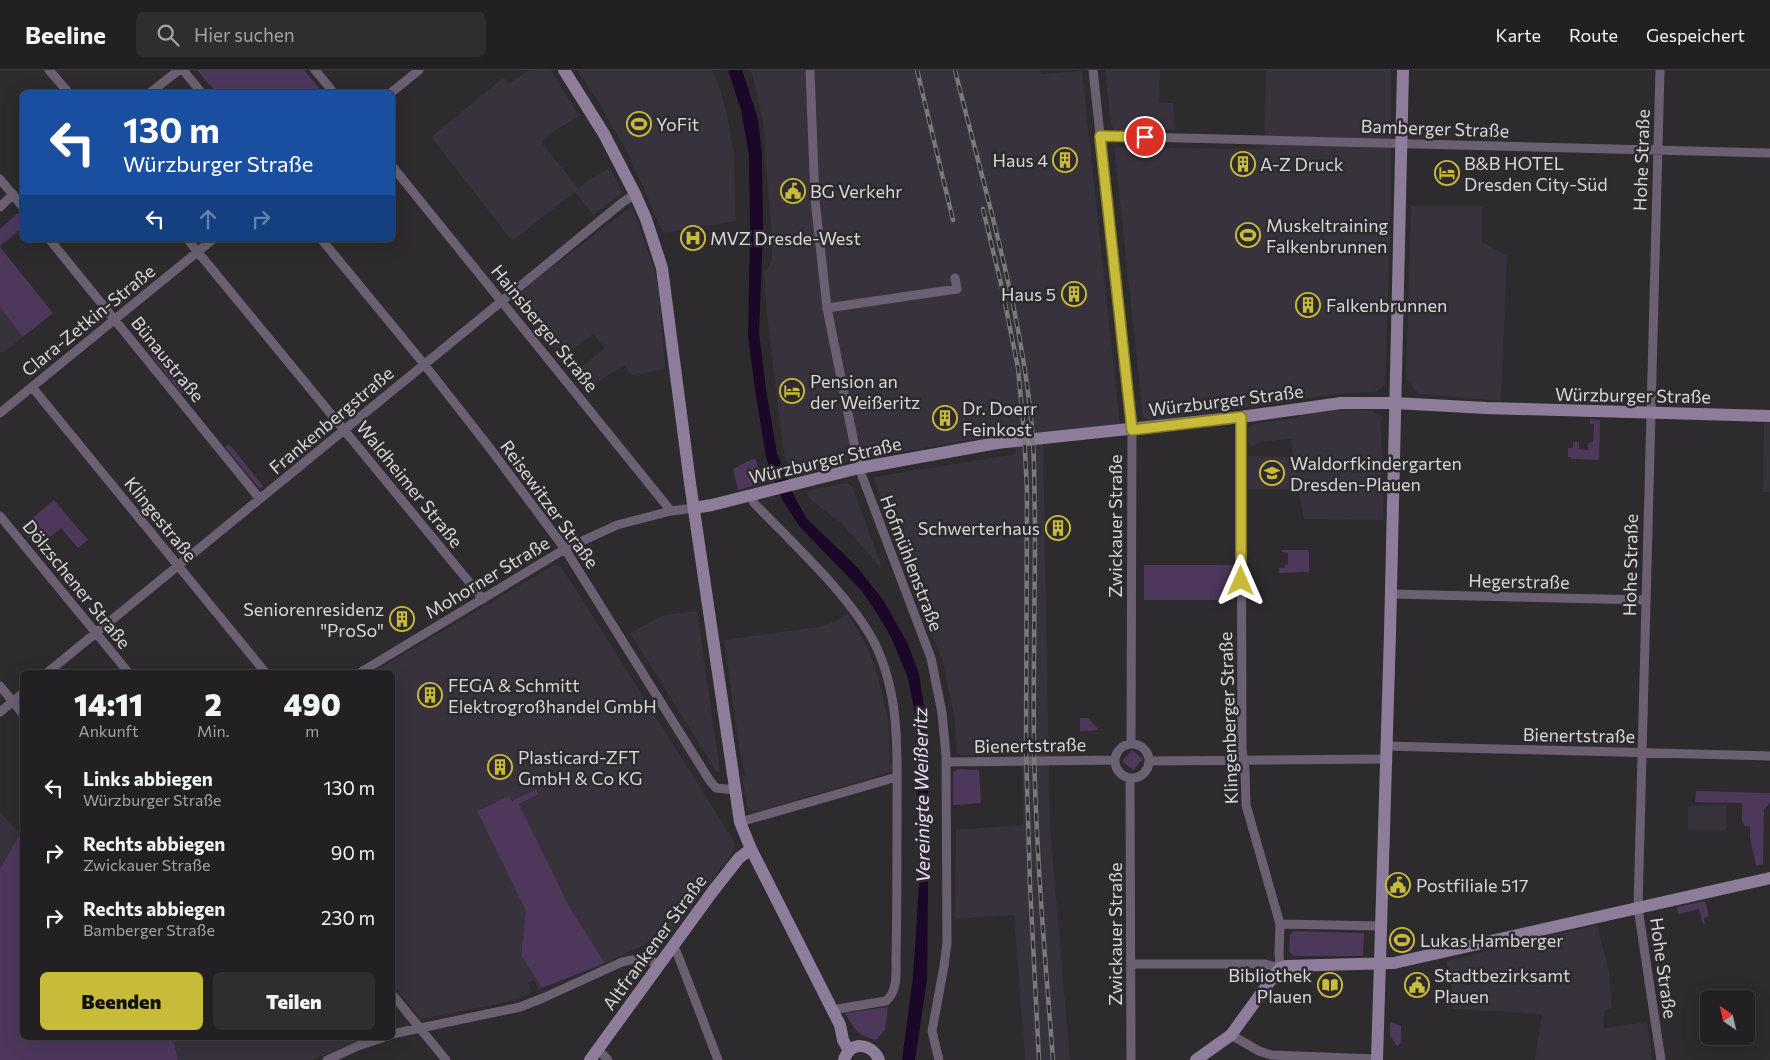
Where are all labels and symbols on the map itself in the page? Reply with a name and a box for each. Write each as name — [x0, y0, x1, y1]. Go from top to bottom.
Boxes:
street label: Hohe Straße — [1628, 109, 1654, 211]
sports icon: YoFit — [626, 111, 652, 137]
place label: YoFit — [656, 113, 699, 135]
street label: Bamberger Straße — [1360, 114, 1510, 142]
pin — [1124, 116, 1166, 158]
building icon: Haus 4 — [1052, 147, 1078, 173]
place label: Haus 4 — [993, 149, 1048, 171]
building icon: A-Z Druck — [1230, 151, 1256, 177]
place label: B&B HOTEL Dresden City-Süd — [1464, 152, 1608, 195]
place label: A-Z Druck — [1260, 153, 1344, 175]
hotel icon: B&B HOTEL Dresden City-Süd — [1434, 160, 1460, 186]
public building icon: BG Verkehr — [780, 178, 806, 204]
place label: BG Verkehr — [810, 180, 902, 202]
place label: Muskeltraining Falkenbrunnen — [1266, 214, 1389, 257]
sports icon: Muskeltraining Falkenbrunnen — [1235, 222, 1261, 248]
hospital icon: MVZ Dresde-West — [680, 225, 706, 251]
place label: MVZ Dresde-West — [710, 227, 861, 249]
street label: Clara-Zetkin-Straße — [17, 259, 159, 381]
street label: Hainsberger Straße — [487, 260, 603, 396]
building icon: Haus 5 — [1061, 281, 1087, 307]
place label: Haus 5 — [1001, 283, 1056, 305]
building icon: Falkenbrunnen — [1295, 292, 1321, 318]
place label: Falkenbrunnen — [1326, 294, 1447, 316]
street label: Bünaustraße — [127, 312, 209, 406]
street label: Frankenbergstraße — [264, 362, 398, 478]
place label: Pension an der Weißeritz — [810, 370, 920, 413]
hotel icon: Pension an der Weißeritz — [779, 378, 805, 404]
street label: Würzburger Straße — [1147, 380, 1305, 420]
street label: Würzburger Straße — [1555, 383, 1711, 407]
place label: Dr. Doerr Feinkost — [962, 397, 1037, 440]
building icon: Dr. Doerr Feinkost — [932, 405, 958, 431]
street label: Waldheimer Straße — [352, 416, 468, 552]
street label: Würzburger Straße — [747, 432, 903, 488]
street label: Reisewitzer Straße — [496, 436, 604, 572]
place label: Waldorfkindergarten Dresden-Plauen — [1290, 452, 1462, 495]
street label: Zwickauer Straße — [1104, 454, 1126, 598]
school or university icon: Waldorfkindergarten Dresden-Plauen — [1259, 460, 1285, 486]
street label: Klingestraße — [120, 472, 202, 566]
street label: Hofmühlenstraße — [876, 492, 948, 634]
street label: Hohe Straße — [1618, 514, 1642, 616]
street label: Dölzschener Straße — [18, 515, 136, 653]
building icon: Schwerterhaus — [1045, 515, 1071, 541]
place label: Schwerterhaus — [918, 517, 1040, 539]
street label: Mohorner Straße — [421, 531, 553, 623]
position arrow — [1214, 554, 1266, 606]
street label: Hegerstraße — [1468, 569, 1570, 593]
place label: Seniorenresidenz "ProSo" — [243, 598, 384, 641]
building icon: Seniorenresidenz "ProSo" — [389, 606, 415, 632]
street label: Klingenberger Straße — [1214, 631, 1242, 805]
place label: FEGA & Schmitt Elektrogroßhandel GmbH — [448, 674, 657, 717]
building icon: FEGA & Schmitt Elektrogroßhandel GmbH — [417, 682, 443, 708]
water label: Vereinigte Weißeritz — [908, 706, 934, 883]
street label: Bienertstraße — [1523, 723, 1635, 747]
street label: Bienertstraße — [974, 733, 1086, 757]
place label: Plasticard-ZFT GmbH & Co KG — [518, 746, 642, 789]
building icon: Plasticard-ZFT GmbH & Co KG — [487, 754, 513, 780]
street label: Zwickauer Straße — [1104, 862, 1126, 1006]
street label: Altfrankener Straße — [597, 870, 711, 1014]
public building icon: Postfiliale 517 — [1385, 872, 1411, 898]
place label: Postfiliale 517 — [1416, 874, 1528, 896]
street label: Hohe Straße — [1646, 916, 1682, 1020]
sports icon: Lukas Hamberger — [1389, 927, 1415, 953]
place label: Lukas Hamberger — [1420, 929, 1563, 951]
place label: Bibliothek Plauen — [1228, 964, 1312, 1007]
place label: Stadtbezirksamt Plauen — [1434, 964, 1570, 1007]
library icon: Bibliothek Plauen — [1317, 972, 1343, 998]
public building icon: Stadtbezirksamt Plauen — [1404, 972, 1430, 998]
north arrow — [1700, 990, 1755, 1045]

